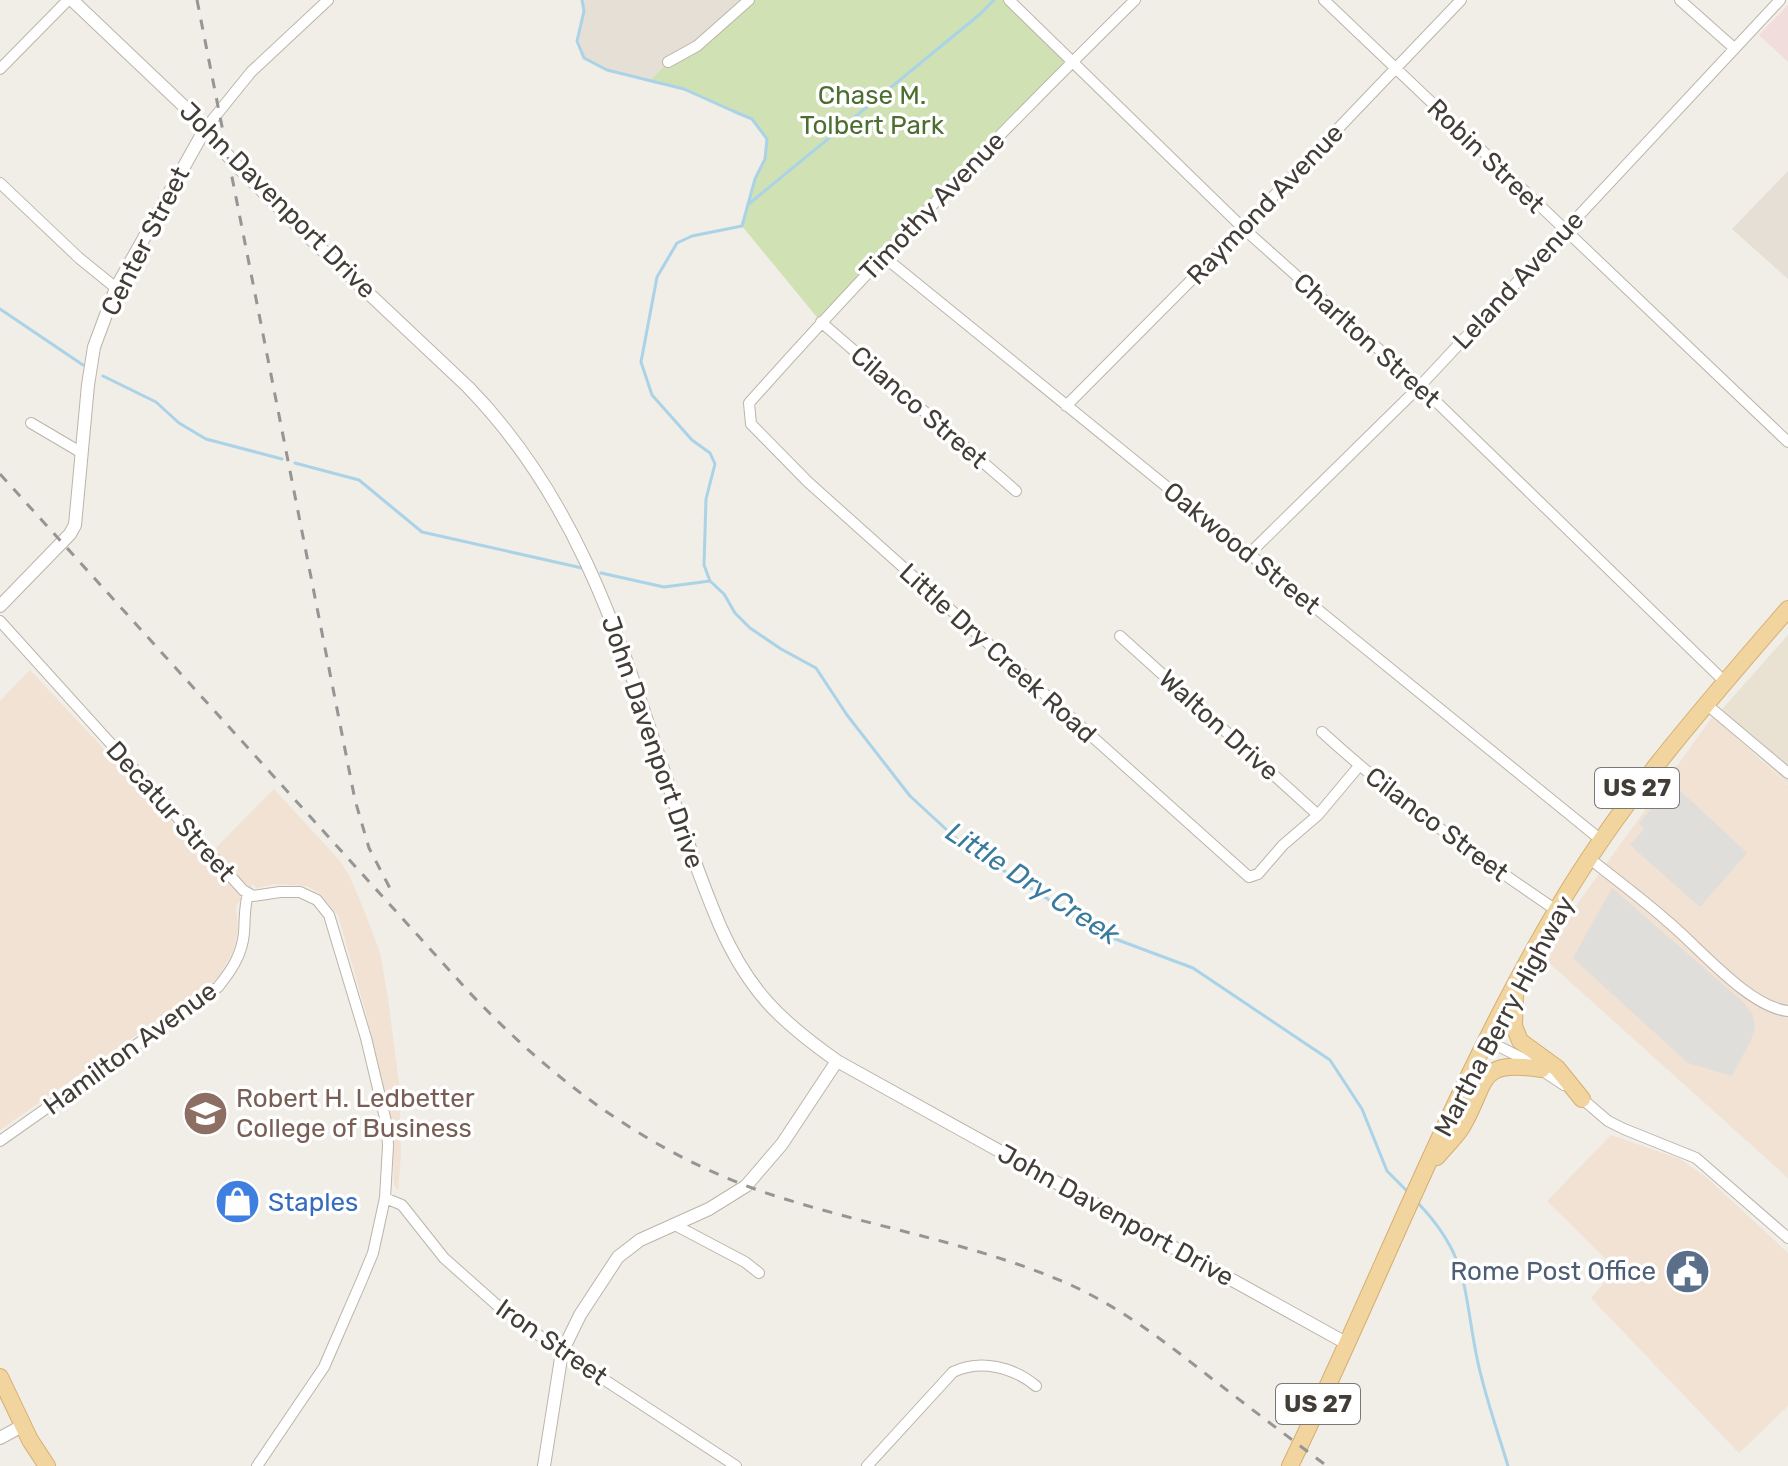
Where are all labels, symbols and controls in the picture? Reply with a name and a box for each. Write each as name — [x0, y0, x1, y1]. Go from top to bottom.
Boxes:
park label: Chase M. Tolbert Park — [800, 80, 945, 141]
street label: Robin Street — [1421, 93, 1551, 220]
street label: John Davenport Drive — [173, 96, 382, 305]
street label: Raymond Avenue — [1181, 118, 1350, 291]
street label: Timothy Avenue — [853, 125, 1011, 287]
street label: Center Street — [95, 162, 196, 321]
street label: Leland Avenue — [1446, 205, 1590, 356]
street label: Charlton Street — [1287, 267, 1446, 414]
street label: Cilanco Street — [844, 340, 993, 475]
street label: Oakwood Street — [1157, 476, 1326, 621]
street label: Little Dry Creek Road — [893, 557, 1102, 750]
street label: John Davenport Drive — [595, 612, 710, 872]
street label: Walton Drive — [1152, 663, 1285, 787]
street label: Decatur Street — [100, 735, 242, 888]
street label: Cilanco Street — [1359, 761, 1514, 888]
road number: US 27 — [1595, 768, 1679, 808]
water label: Little Dry Creek — [940, 815, 1126, 952]
street label: Martha Berry Highway — [1428, 891, 1581, 1142]
street label: Hamilton Avenue — [38, 975, 223, 1122]
place label: Robert H. Ledbetter College of Business — [236, 1083, 475, 1144]
school or university icon: Robert H. Ledbetter College of Business — [181, 1089, 229, 1137]
street label: John Davenport Drive — [992, 1138, 1239, 1293]
shop icon: Staples — [213, 1178, 261, 1226]
place label: Staples — [268, 1187, 358, 1218]
public building icon: Rome Post Office — [1663, 1247, 1711, 1295]
place label: Rome Post Office — [1450, 1256, 1656, 1287]
street label: Iron Street — [490, 1293, 613, 1392]
road number: US 27 — [1276, 1384, 1360, 1424]

